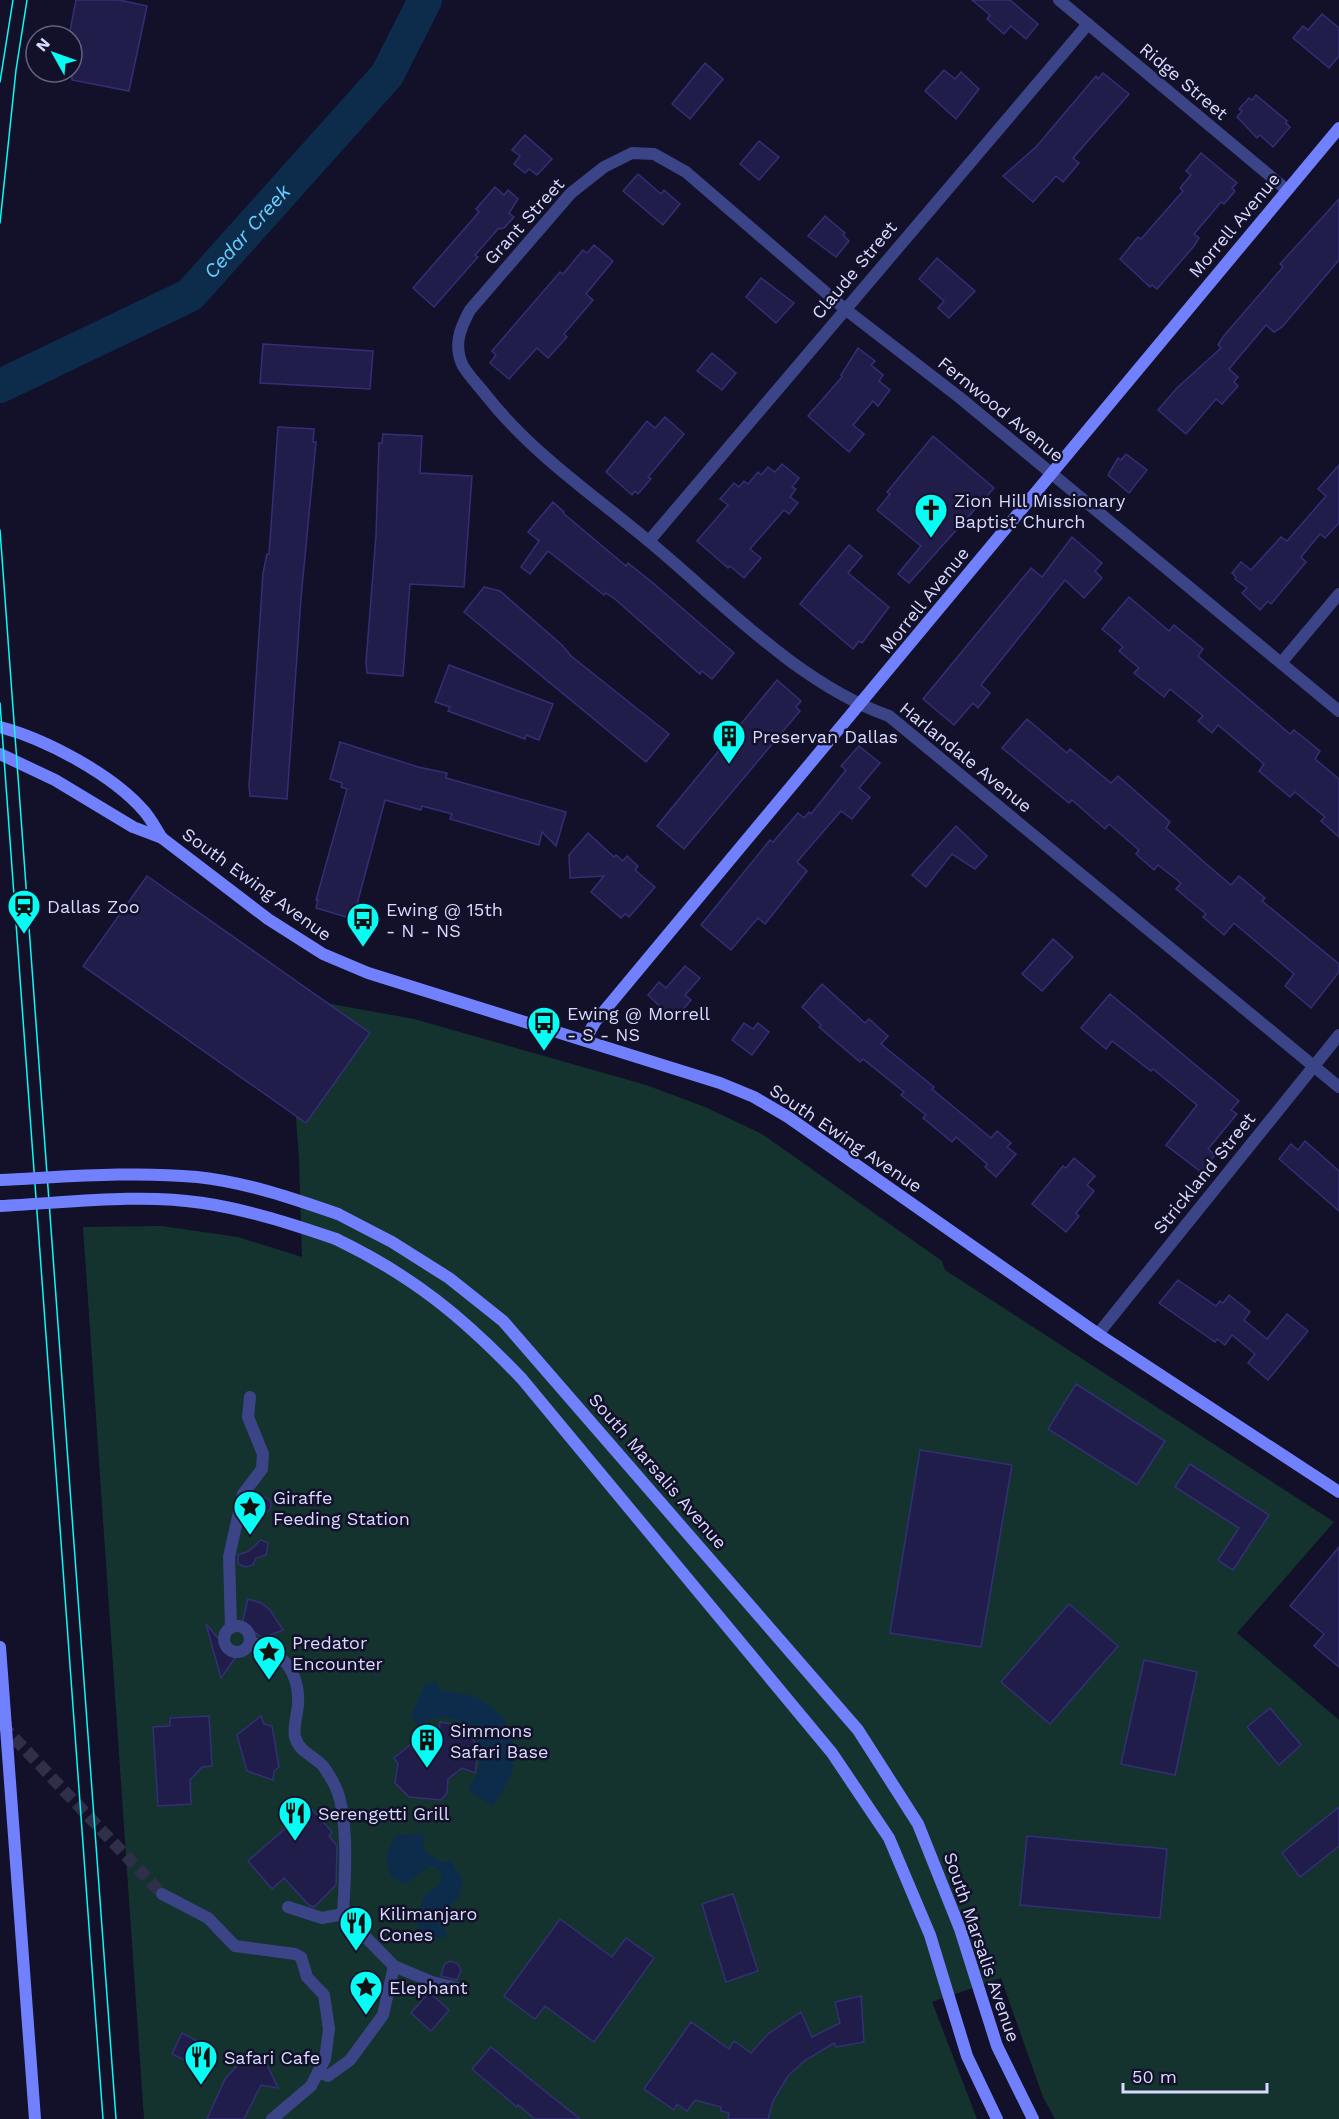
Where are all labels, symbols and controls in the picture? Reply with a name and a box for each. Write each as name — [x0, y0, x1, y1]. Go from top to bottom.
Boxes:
north arrow — [24, 24, 84, 84]
text: N — [32, 34, 54, 55]
street label: Ridge Street — [1136, 38, 1233, 124]
street label: Morrell Avenue — [1184, 168, 1284, 282]
street label: Grant Street — [480, 173, 569, 269]
water label: Cedar Creek — [199, 179, 296, 283]
street label: Claude Street — [807, 217, 901, 323]
street label: Fernwood Avenue — [934, 352, 1068, 466]
place label: Zion Hill Missionary Baptist Church — [954, 490, 1126, 532]
church icon: Zion Hill Missionary Baptist Church — [913, 492, 949, 539]
street label: Morrell Avenue — [875, 543, 973, 657]
street label: Harlandale Avenue — [896, 697, 1036, 817]
building icon: Preservan Dallas — [711, 718, 747, 765]
place label: Preservan Dallas — [752, 726, 898, 747]
street label: South Ewing Avenue — [178, 823, 336, 945]
station icon: Dallas Zoo — [6, 888, 42, 935]
place label: Dallas Zoo — [47, 896, 140, 917]
place label: Ewing @ 15th - N - NS — [386, 899, 503, 941]
bus stop icon: Ewing @ 15th - N - NS — [345, 901, 381, 948]
place label: Ewing @ Morrell - S - NS — [567, 1003, 710, 1045]
bus stop icon: Ewing @ Morrell - S - NS — [526, 1005, 562, 1052]
street label: South Ewing Avenue — [766, 1079, 926, 1197]
street label: Strickland Street — [1149, 1108, 1260, 1238]
street label: South Marsalis Avenue — [585, 1389, 731, 1553]
place label: Giraffe Feeding Station — [273, 1487, 410, 1529]
place icon: Giraffe Feeding Station — [232, 1489, 268, 1536]
place label: Predator Encounter — [292, 1632, 383, 1674]
place icon: Predator Encounter — [251, 1634, 287, 1681]
place label: Simmons Safari Base — [450, 1720, 548, 1762]
building icon: Simmons Safari Base — [409, 1722, 445, 1769]
restaurant icon: Serengetti Grill — [277, 1795, 313, 1842]
place label: Serengetti Grill — [318, 1803, 450, 1824]
street label: South Marsalis Avenue — [940, 1849, 1024, 2045]
place label: Kilimanjaro Cones — [379, 1903, 477, 1945]
restaurant icon: Kilimanjaro Cones — [338, 1905, 374, 1952]
place icon: Elephant — [348, 1969, 384, 2016]
place label: Elephant — [389, 1977, 468, 1998]
restaurant icon: Safari Cafe — [183, 2039, 219, 2086]
place label: Safari Cafe — [224, 2047, 320, 2068]
scale bar — [1123, 2056, 1267, 2094]
text: 50 m — [1132, 2066, 1177, 2087]

